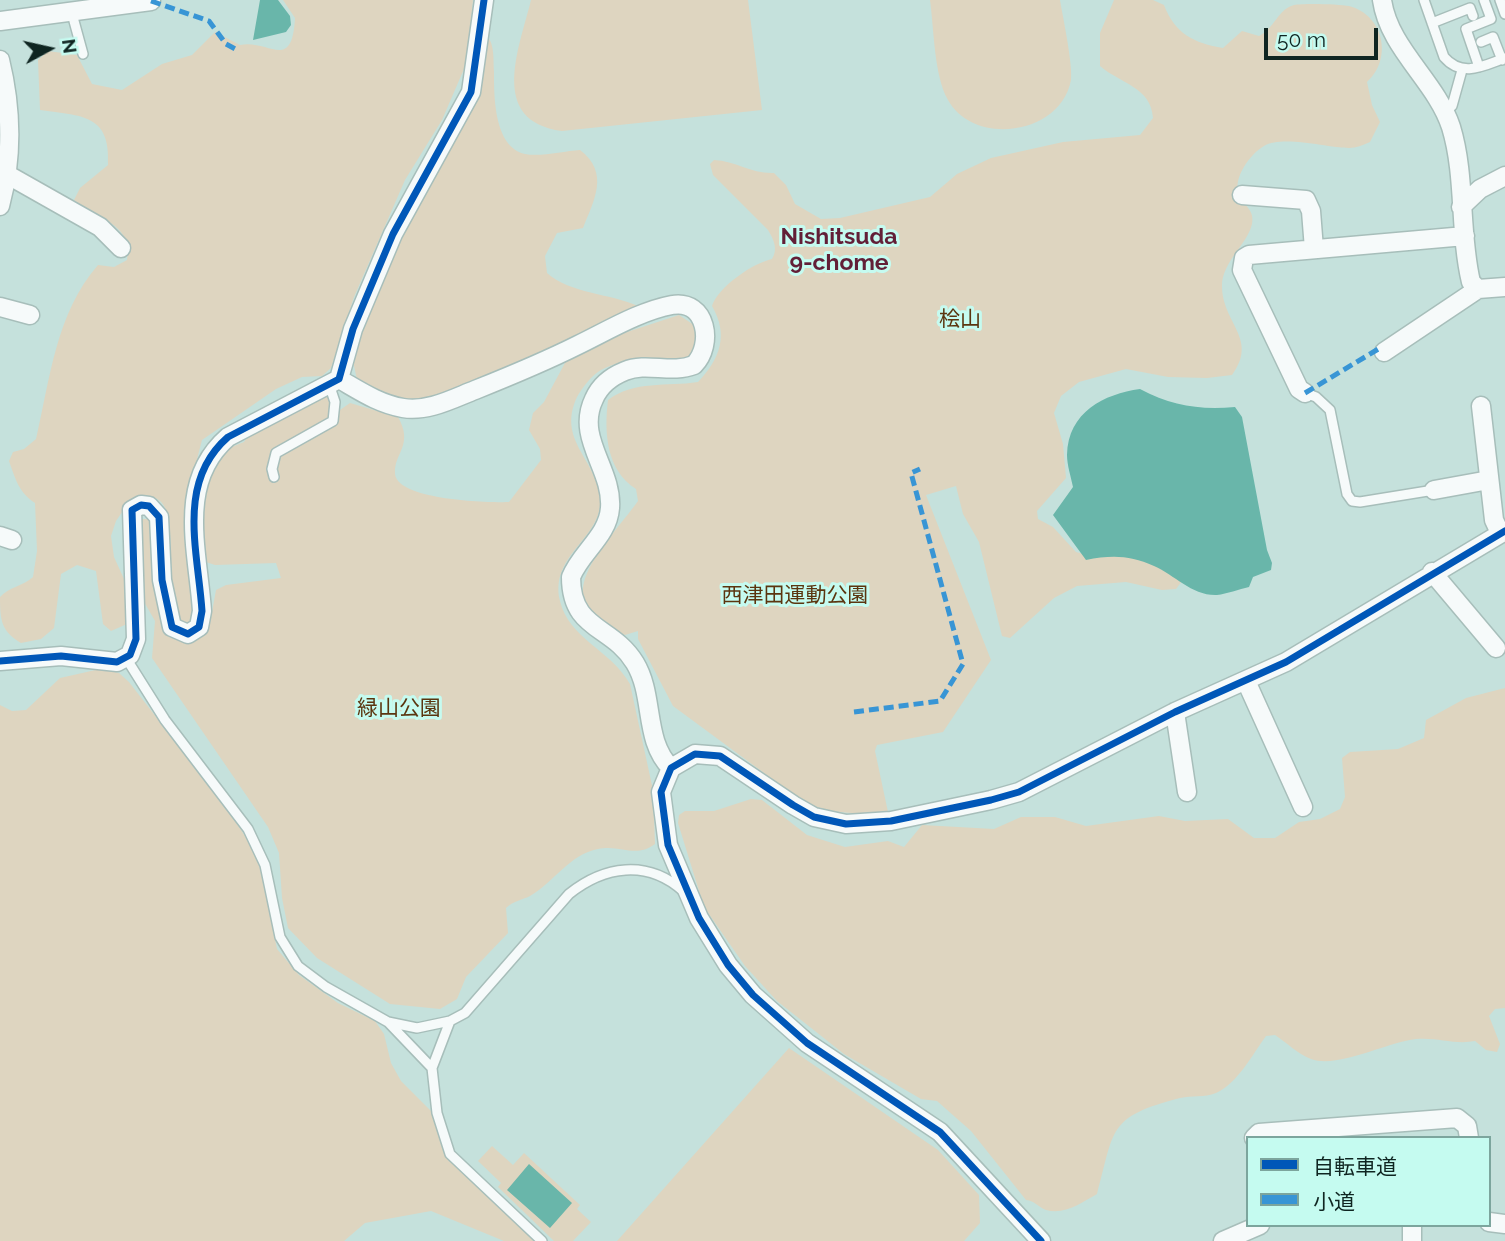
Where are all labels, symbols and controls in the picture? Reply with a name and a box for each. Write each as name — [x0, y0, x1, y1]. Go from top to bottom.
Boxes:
north arrow — [14, 14, 84, 84]
scale bar — [1267, 14, 1381, 58]
text: 50 m — [1277, 27, 1326, 52]
text: N — [58, 37, 82, 55]
district label: Nishitsuda 9-chome — [781, 223, 897, 277]
park label: 桧山 — [939, 307, 981, 333]
park label: 西津田運動公園 — [722, 583, 868, 609]
park label: 緑山公園 — [357, 696, 441, 722]
legend — [1246, 1136, 1491, 1227]
text: 自転車道 — [1313, 1154, 1397, 1179]
text: 小道 — [1313, 1189, 1355, 1214]

